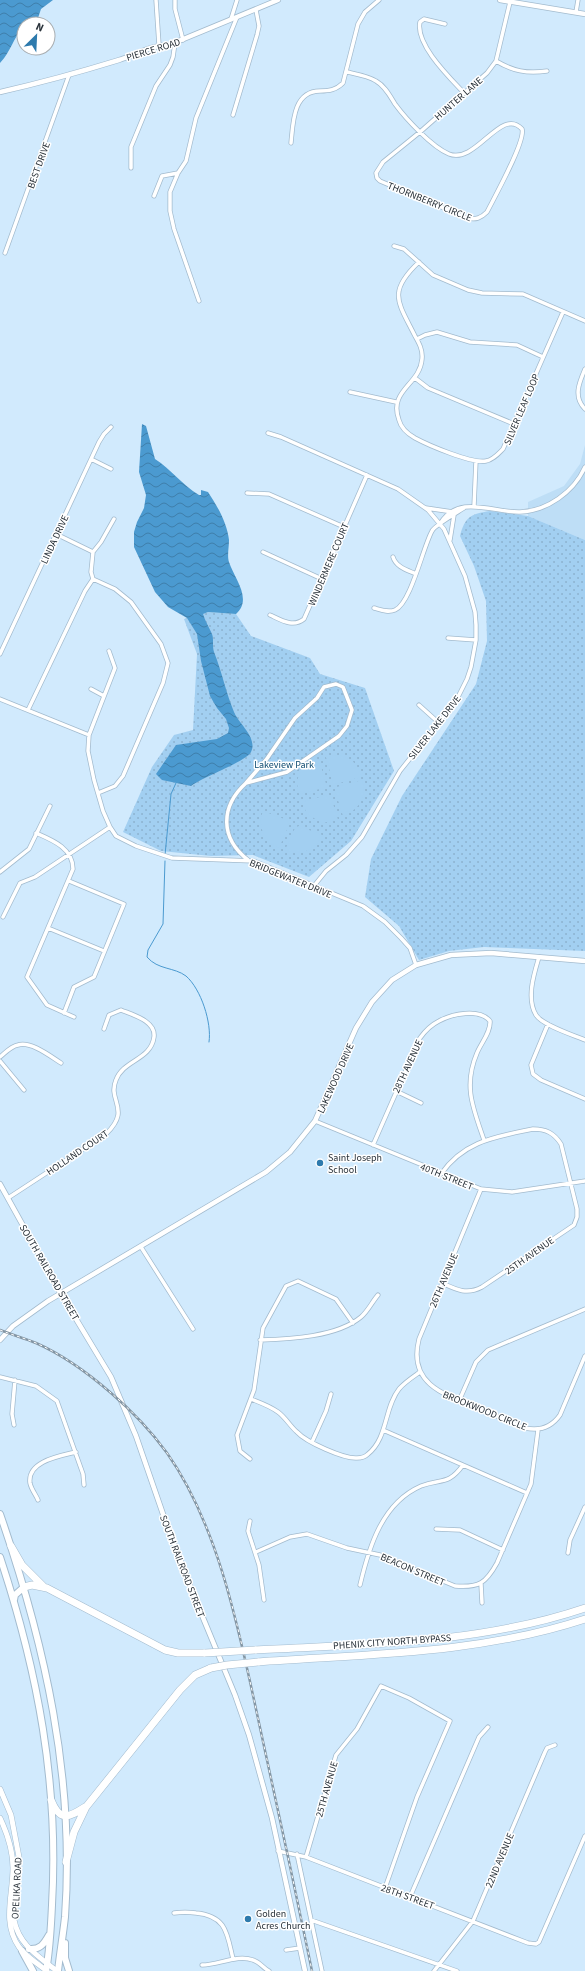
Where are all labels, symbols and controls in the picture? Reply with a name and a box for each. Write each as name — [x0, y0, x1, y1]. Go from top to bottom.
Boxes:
north arrow — [16, 16, 56, 56]
text: N — [33, 19, 46, 36]
street label: PIERCE ROAD — [124, 35, 182, 65]
street label: HUNTER LANE — [431, 74, 486, 124]
street label: BEST DRIVE — [24, 140, 54, 191]
street label: THORNBERRY CIRCLE — [385, 179, 474, 225]
street label: SILVER LEAF LOOP — [501, 371, 543, 447]
street label: LINDA DRIVE — [38, 513, 72, 566]
street label: WINDERMERE COURT — [305, 520, 353, 608]
street label: SILVER LAKE DRIVE — [405, 692, 464, 763]
park label: Lakeview Park — [254, 758, 314, 772]
street label: BRIDGEWATER DRIVE — [247, 856, 334, 902]
street label: 28TH AVENUE — [389, 1037, 426, 1096]
street label: LAKEWOOD DRIVE — [314, 1041, 358, 1116]
street label: HOLLAND COURT — [44, 1126, 112, 1179]
place label: Saint Joseph School — [328, 1151, 382, 1177]
marker: Saint Joseph School — [315, 1158, 325, 1168]
street label: 40TH STREET — [418, 1160, 476, 1194]
street label: SOUTH RAILROAD STREET — [16, 1222, 83, 1324]
street label: 25TH AVENUE — [502, 1234, 557, 1278]
street label: 26TH AVENUE — [426, 1251, 462, 1310]
street label: BROOKWOOD CIRCLE — [440, 1388, 529, 1434]
street label: SOUTH RAILROAD STREET — [156, 1513, 208, 1620]
street label: BEACON STREET — [378, 1550, 448, 1590]
street label: PHENIX CITY NORTH BYPASS — [333, 1631, 452, 1653]
street label: 25TH AVENUE — [312, 1760, 342, 1819]
street label: 22ND AVENUE — [482, 1831, 518, 1890]
street label: OPELIKA ROAD — [8, 1857, 26, 1919]
street label: 28TH STREET — [379, 1881, 437, 1913]
place label: Golden Acres Church — [256, 1907, 310, 1933]
marker: Golden Acres Church — [243, 1914, 253, 1924]

